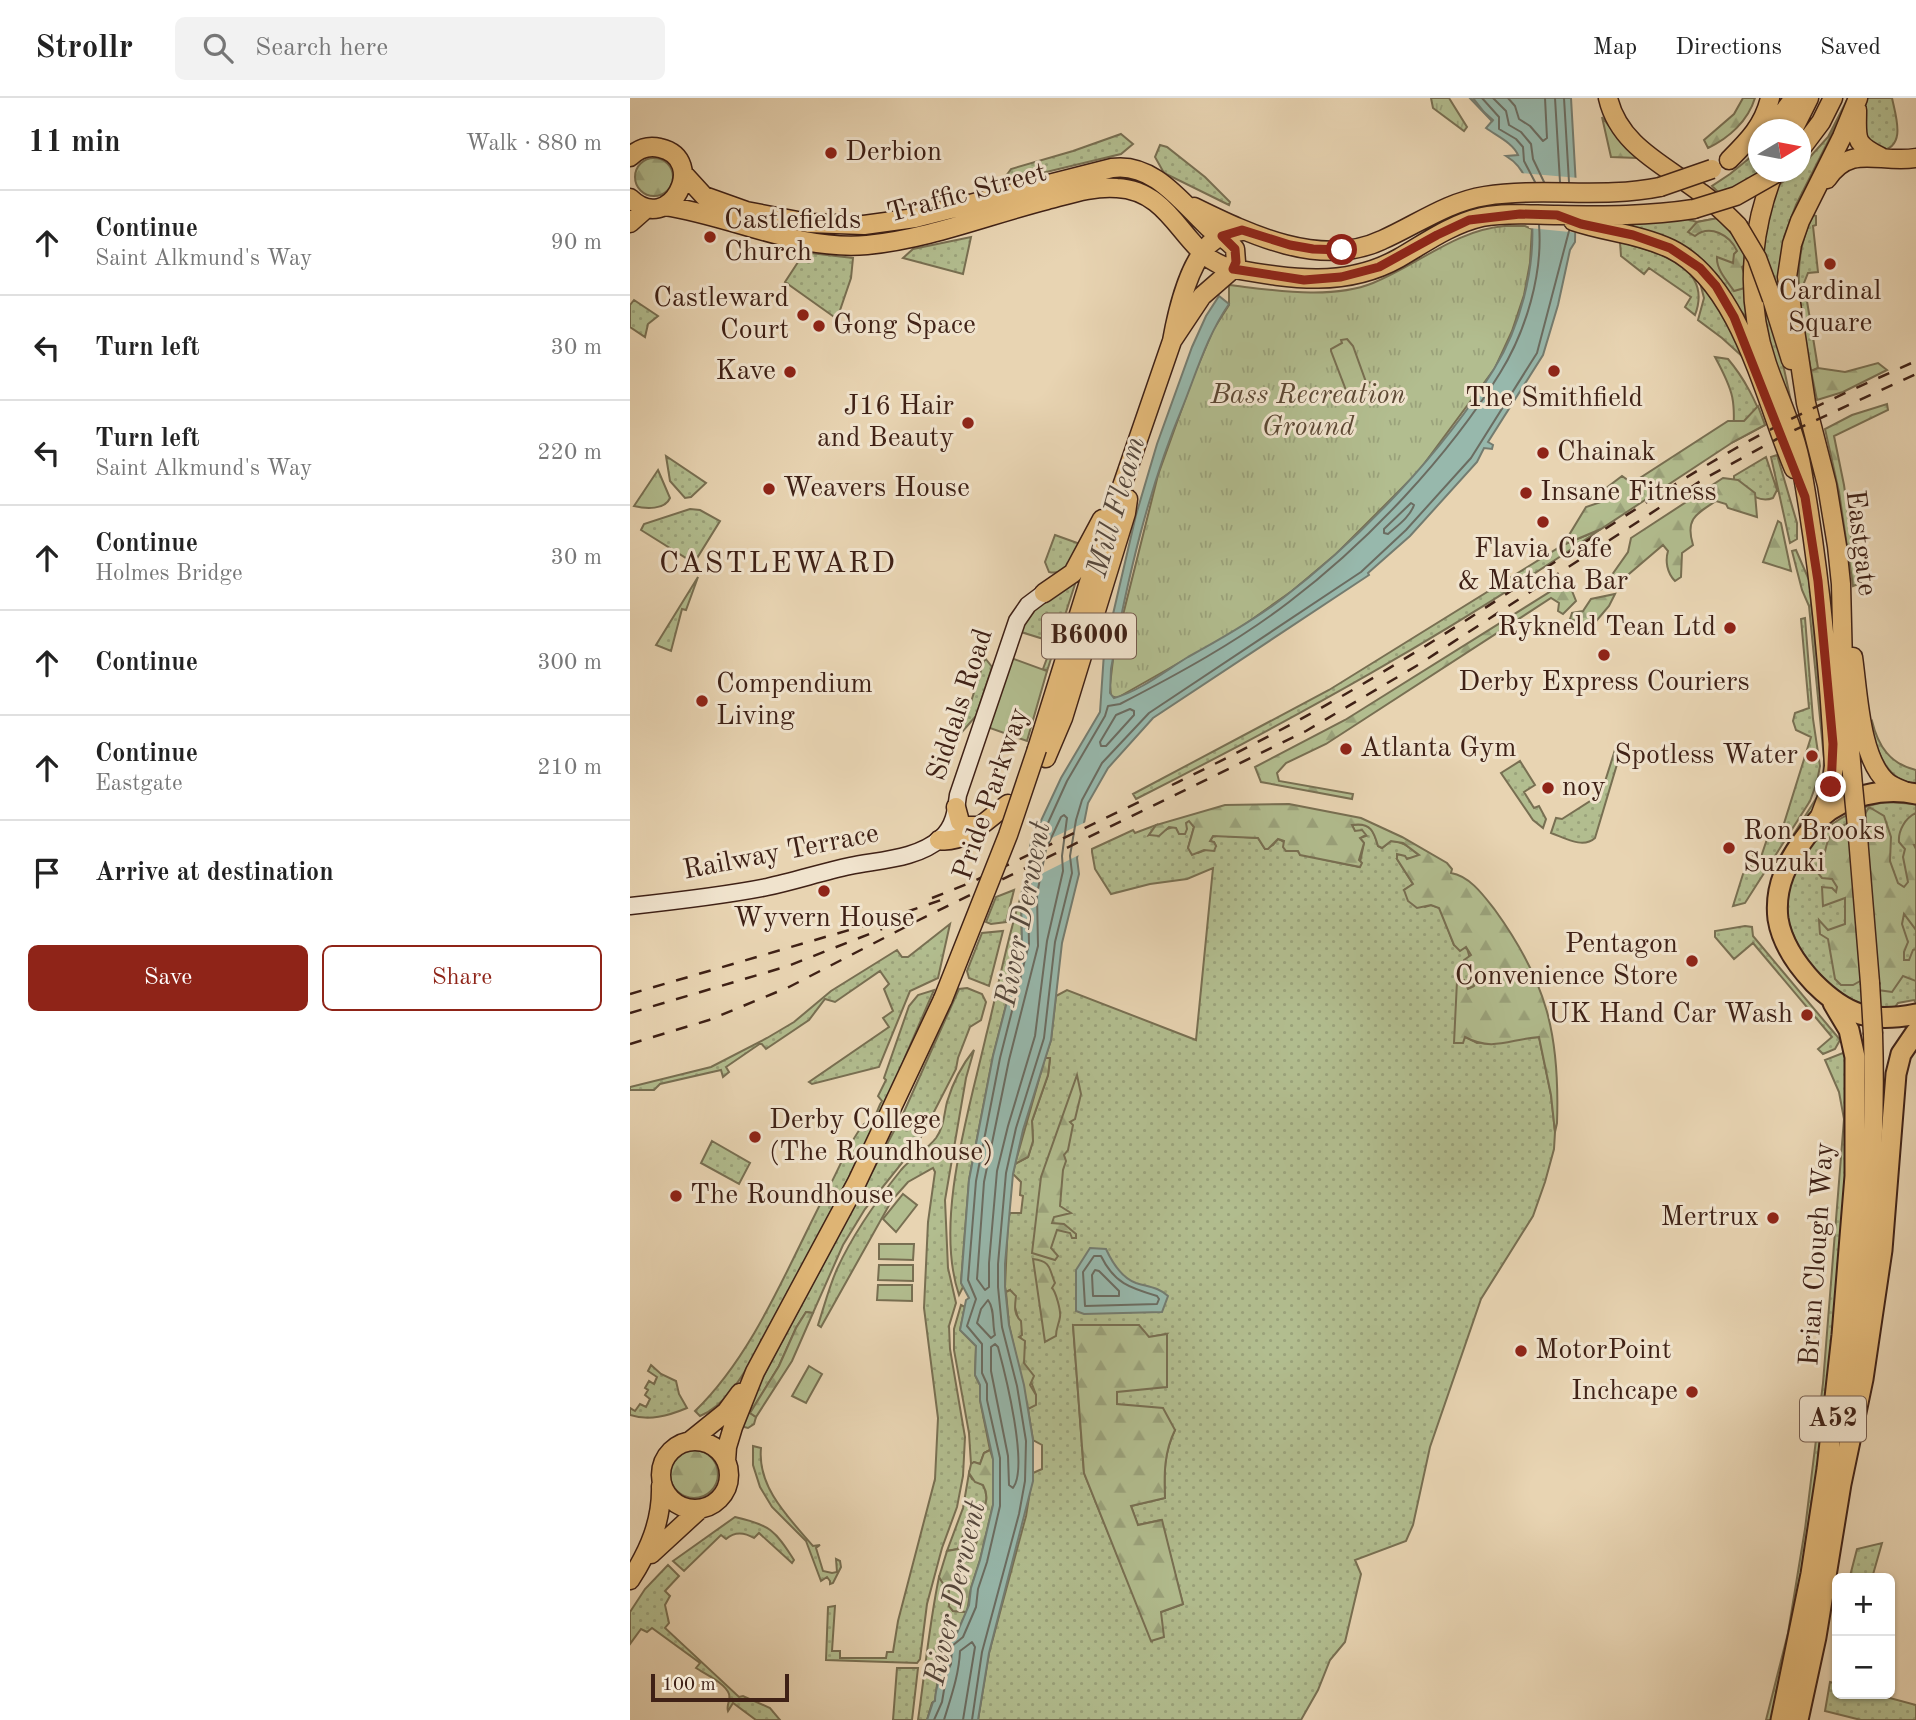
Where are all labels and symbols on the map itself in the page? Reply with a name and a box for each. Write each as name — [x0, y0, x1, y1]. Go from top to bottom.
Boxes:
north arrow — [1748, 119, 1811, 182]
place label: Derbion — [845, 139, 942, 167]
marker: Derbion — [823, 145, 839, 161]
street label: Traffic Street — [884, 159, 1050, 229]
place label: Castlefields Church — [724, 207, 861, 267]
marker: Castlefields Church — [702, 229, 718, 245]
route start — [1326, 234, 1357, 265]
marker: Cardinal Square — [1822, 256, 1838, 272]
place label: Cardinal Square — [1779, 278, 1881, 338]
place label: Castleward Court — [653, 285, 789, 345]
marker: Castleward Court — [795, 307, 811, 323]
place label: Gong Space — [833, 312, 976, 340]
marker: Gong Space — [811, 318, 827, 334]
place label: Kave — [716, 358, 776, 386]
marker: The Smithfield — [1546, 363, 1562, 379]
marker: Kave — [782, 364, 798, 380]
park label: Bass Recreation Ground — [1210, 382, 1406, 442]
place label: The Smithfield — [1465, 385, 1643, 413]
place label: J16 Hair and Beauty — [817, 393, 954, 453]
marker: J16 Hair and Beauty — [960, 415, 976, 431]
water label: Mill Fleam — [1082, 434, 1151, 581]
place label: Chainak — [1557, 439, 1656, 467]
marker: Chainak — [1535, 445, 1551, 461]
place label: Weavers House — [783, 475, 970, 503]
place label: Insane Fitness — [1540, 479, 1717, 507]
marker: Weavers House — [761, 481, 777, 497]
marker: Insane Fitness — [1518, 485, 1534, 501]
street label: Eastgate — [1840, 488, 1880, 598]
marker: Flavia Cafe & Matcha Bar — [1535, 514, 1551, 530]
place label: Flavia Cafe & Matcha Bar — [1458, 536, 1628, 596]
district label: CASTLEWARD — [659, 549, 897, 579]
road number: B6000 — [1042, 614, 1136, 658]
place label: Rykneld Tean Ltd — [1498, 614, 1716, 642]
marker: Rykneld Tean Ltd — [1722, 620, 1738, 636]
street label: Siddals Road — [923, 626, 999, 784]
marker: Derby Express Couriers — [1596, 647, 1612, 663]
place label: Derby Express Couriers — [1458, 669, 1750, 697]
place label: Compendium Living — [716, 671, 873, 731]
marker: Compendium Living — [694, 693, 710, 709]
street label: Pride Parkway — [949, 704, 1035, 884]
place label: Atlanta Gym — [1360, 735, 1516, 763]
marker: Atlanta Gym — [1338, 741, 1354, 757]
place label: Spotless Water — [1614, 742, 1798, 770]
marker: Spotless Water — [1804, 748, 1820, 764]
route end — [1815, 771, 1846, 802]
place label: noy — [1562, 774, 1606, 802]
marker: noy — [1540, 780, 1556, 796]
place label: Ron Brooks Suzuki — [1743, 818, 1885, 878]
water label: River Derwent — [991, 819, 1057, 1010]
street label: Railway Terrace — [681, 820, 881, 886]
marker: Ron Brooks Suzuki — [1721, 840, 1737, 856]
marker: Wyvern House — [816, 883, 832, 899]
place label: Wyvern House — [733, 905, 915, 933]
place label: Pentagon Convenience Store — [1455, 931, 1678, 991]
marker: Pentagon Convenience Store — [1684, 953, 1700, 969]
place label: UK Hand Car Wash — [1548, 1001, 1793, 1029]
marker: UK Hand Car Wash — [1799, 1007, 1815, 1023]
place label: Derby College (The Roundhouse) — [769, 1107, 993, 1167]
marker: Derby College (The Roundhouse) — [747, 1129, 763, 1145]
street label: Brian Clough Way — [1796, 1141, 1840, 1367]
place label: The Roundhouse — [690, 1182, 894, 1210]
marker: The Roundhouse — [668, 1188, 684, 1204]
place label: Mertrux — [1660, 1204, 1759, 1232]
marker: Mertrux — [1765, 1210, 1781, 1226]
place label: MotorPoint — [1535, 1337, 1671, 1365]
marker: MotorPoint — [1513, 1343, 1529, 1359]
place label: Inchcape — [1571, 1378, 1678, 1406]
marker: Inchcape — [1684, 1384, 1700, 1400]
road number: A52 — [1800, 1396, 1866, 1442]
water label: River Derwent — [920, 1498, 992, 1689]
scale bar — [651, 1671, 789, 1703]

